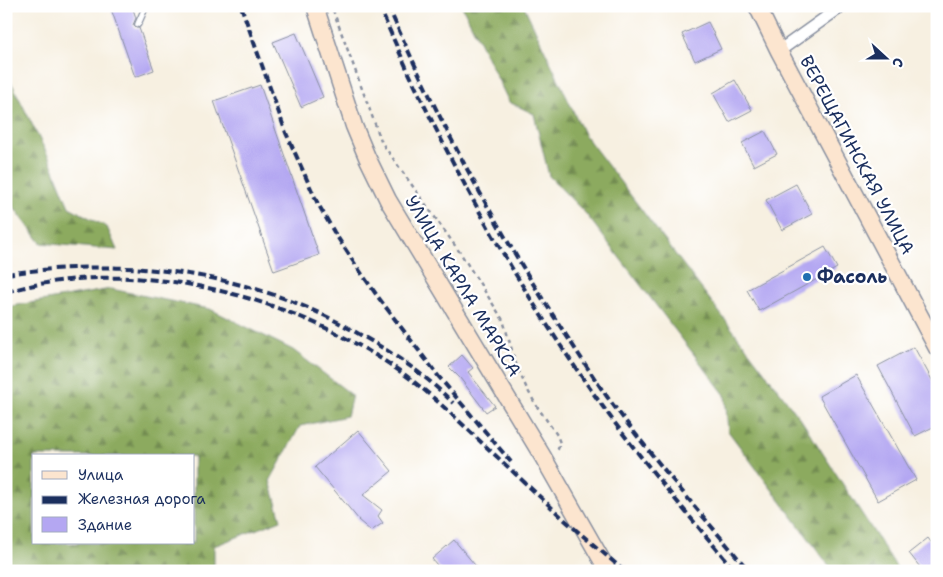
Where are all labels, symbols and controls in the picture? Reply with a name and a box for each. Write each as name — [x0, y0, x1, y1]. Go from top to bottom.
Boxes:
north arrow — [860, 32, 910, 82]
street label: ВЕРЕЩАГИНСКАЯ УЛИЦА — [795, 52, 919, 258]
street label: УЛИЦА КАРЛА МАРКСА — [399, 191, 527, 381]
place label: Фасоль — [817, 265, 887, 289]
marker: Фасоль — [801, 271, 813, 283]
legend — [32, 454, 195, 544]
text: Улица — [78, 465, 124, 485]
text: Железная дорога — [78, 489, 206, 509]
text: Здание — [78, 515, 132, 535]

